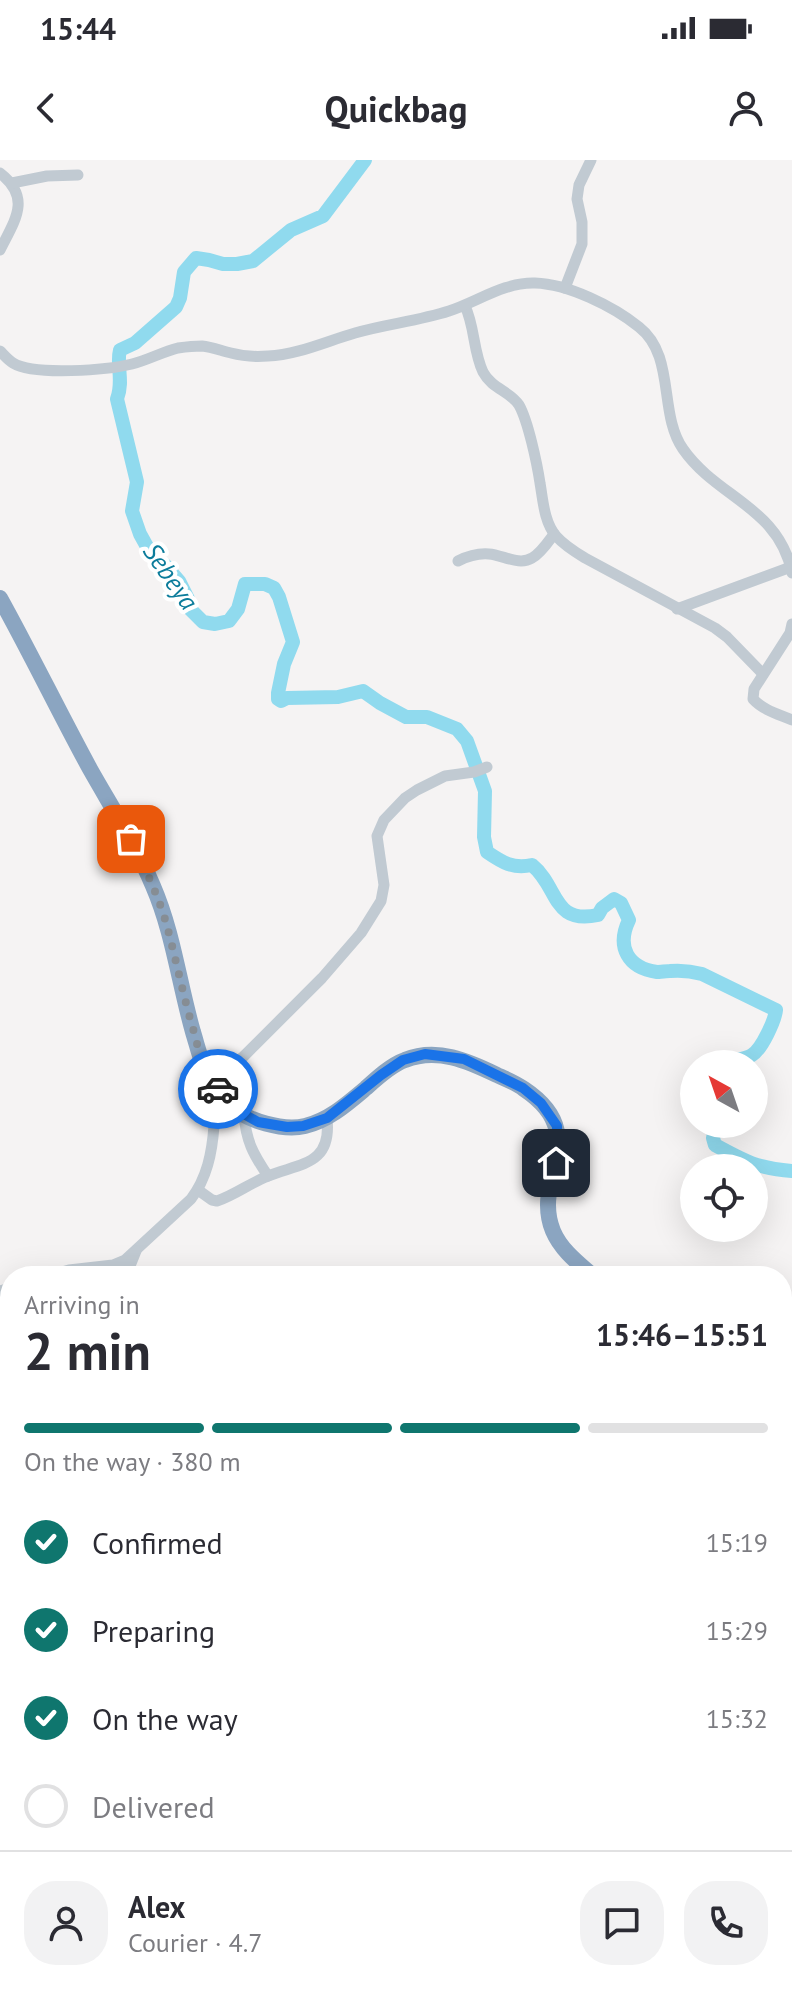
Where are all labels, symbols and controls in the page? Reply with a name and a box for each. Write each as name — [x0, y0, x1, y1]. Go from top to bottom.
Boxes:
text: 15:44 — [40, 9, 116, 48]
text: Quickbag — [325, 85, 467, 132]
icon: back — [24, 86, 68, 130]
icon: person — [724, 86, 768, 130]
water label: Sebeya — [136, 536, 206, 616]
pin — [97, 805, 165, 873]
icon: bag — [109, 817, 153, 861]
courier — [178, 1049, 258, 1129]
north arrow — [680, 1050, 768, 1138]
map controls — [680, 1050, 768, 1242]
icon: car — [196, 1067, 240, 1111]
pin — [522, 1129, 590, 1197]
icon: home — [534, 1141, 578, 1185]
button: locate — [680, 1154, 768, 1242]
text: Arriving in — [24, 1288, 140, 1321]
text: 15:46–15:51 — [596, 1315, 768, 1354]
text: 2 min — [24, 1317, 151, 1384]
text: On the way · 380 m — [24, 1445, 241, 1478]
icon: check — [24, 1520, 68, 1564]
text: Confirmed — [92, 1523, 223, 1562]
text: 15:19 — [706, 1526, 768, 1559]
icon: check — [24, 1608, 68, 1652]
text: Preparing — [92, 1611, 215, 1650]
text: 15:29 — [706, 1614, 768, 1647]
icon: check — [24, 1696, 68, 1740]
text: On the way — [92, 1699, 238, 1738]
text: 15:32 — [706, 1702, 768, 1735]
text: Delivered — [92, 1787, 215, 1826]
button: person — [24, 1881, 108, 1965]
button: chat — [580, 1881, 664, 1965]
button: phone — [684, 1881, 768, 1965]
text: Alex — [128, 1887, 185, 1926]
text: Courier · 4.7 — [128, 1926, 262, 1959]

